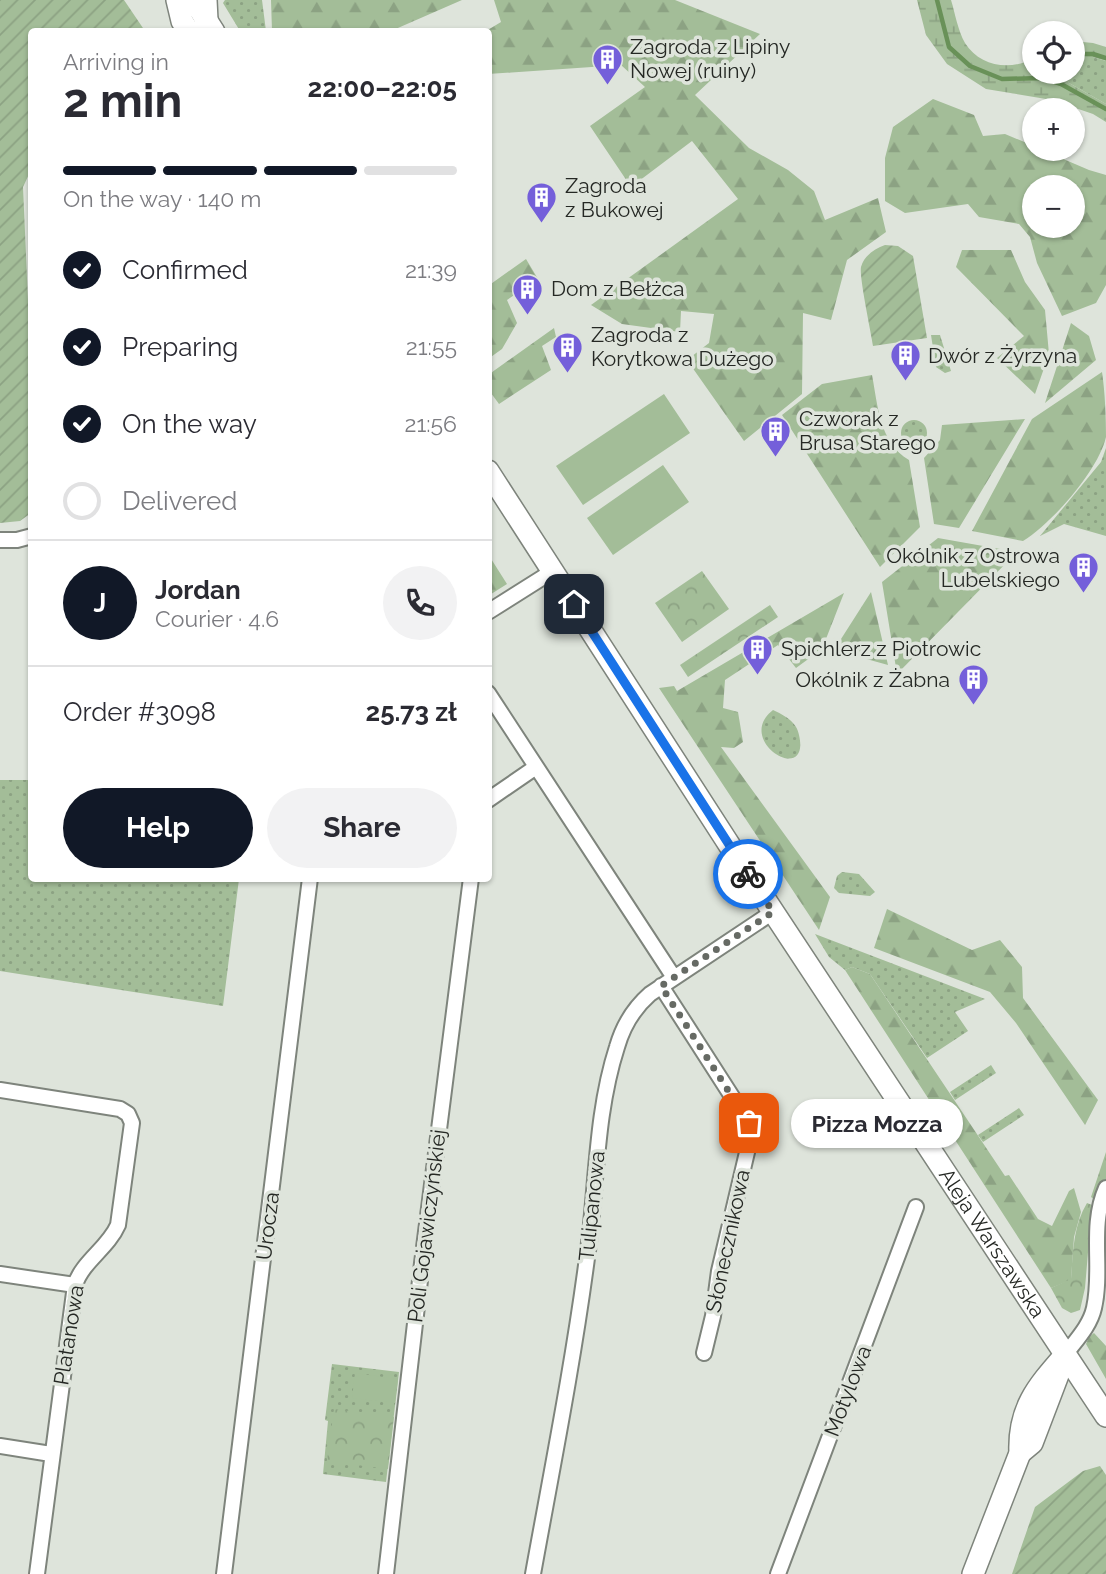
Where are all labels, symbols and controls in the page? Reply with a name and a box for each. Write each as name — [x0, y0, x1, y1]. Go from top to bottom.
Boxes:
map controls — [1022, 21, 1085, 238]
button: locate — [1022, 21, 1085, 84]
place label: Zagroda z Lipiny Nowej (ruiny) — [630, 34, 790, 83]
building icon: Zagroda z Lipiny Nowej (ruiny) — [590, 42, 624, 86]
text: Arriving in — [63, 48, 169, 75]
text: 22:00–22:05 — [308, 73, 457, 103]
text: 2 min — [63, 74, 182, 128]
button: + — [1022, 98, 1085, 161]
place label: Zagroda z Bukowej — [565, 173, 664, 222]
button: − — [1022, 175, 1085, 238]
building icon: Zagroda z Bukowej — [525, 181, 559, 225]
text: On the way · 140 m — [63, 185, 261, 212]
icon: check — [63, 251, 101, 289]
text: Confirmed — [122, 255, 248, 285]
text: 21:39 — [405, 256, 457, 283]
building icon: Dom z Bełżca — [511, 272, 545, 316]
place label: Dom z Bełżca — [551, 276, 684, 301]
place label: Zagroda z Korytkowa Dużego — [591, 322, 774, 371]
icon: check — [63, 328, 101, 366]
building icon: Zagroda z Korytkowa Dużego — [551, 330, 585, 374]
text: Preparing — [122, 332, 238, 362]
text: 21:55 — [406, 333, 457, 360]
building icon: Dwór z Żyrzyna — [888, 339, 922, 383]
place label: Dwór z Żyrzyna — [928, 343, 1077, 368]
icon: check — [63, 405, 101, 443]
place label: Czworak z Brusa Starego — [799, 406, 936, 455]
text: On the way — [122, 409, 257, 439]
text: 21:56 — [404, 410, 457, 437]
building icon: Czworak z Brusa Starego — [759, 414, 793, 458]
text: Delivered — [122, 486, 237, 516]
place label: Okólnik z Ostrowa Lubelskiego — [886, 543, 1060, 592]
building icon: Okólnik z Ostrowa Lubelskiego — [1066, 551, 1100, 595]
button: phone — [383, 566, 457, 640]
pin — [544, 574, 604, 634]
text: Jordan — [155, 575, 241, 605]
icon: home — [555, 585, 593, 623]
text: J — [94, 588, 106, 618]
text: Courier · 4.6 — [155, 605, 279, 632]
building icon: Spichlerz z Piotrowic — [741, 632, 775, 676]
place label: Spichlerz z Piotrowic — [781, 636, 981, 661]
building icon: Okólnik z Żabna — [956, 663, 990, 707]
place label: Okólnik z Żabna — [795, 667, 950, 692]
text: Order #3098 — [63, 697, 216, 727]
text: 25.73 zł — [366, 697, 457, 727]
button: Help — [63, 788, 253, 868]
button: Share — [267, 788, 457, 868]
courier — [713, 839, 783, 909]
icon: bike — [729, 855, 767, 893]
pin — [719, 1093, 779, 1153]
callout: Pizza Mozza — [791, 1098, 962, 1148]
icon: bag — [730, 1104, 768, 1142]
text: Pizza Mozza — [812, 1110, 942, 1137]
street label: Poli Gojawiczyńskiej — [402, 1128, 451, 1324]
street label: Tulipanowa — [573, 1150, 610, 1262]
street label: Aleja Warszawska — [934, 1163, 1051, 1322]
street label: Słonecznikowa — [700, 1167, 755, 1315]
street label: Urocza — [251, 1190, 284, 1261]
street label: Platanowa — [48, 1283, 89, 1387]
street label: Motylowa — [819, 1342, 876, 1440]

